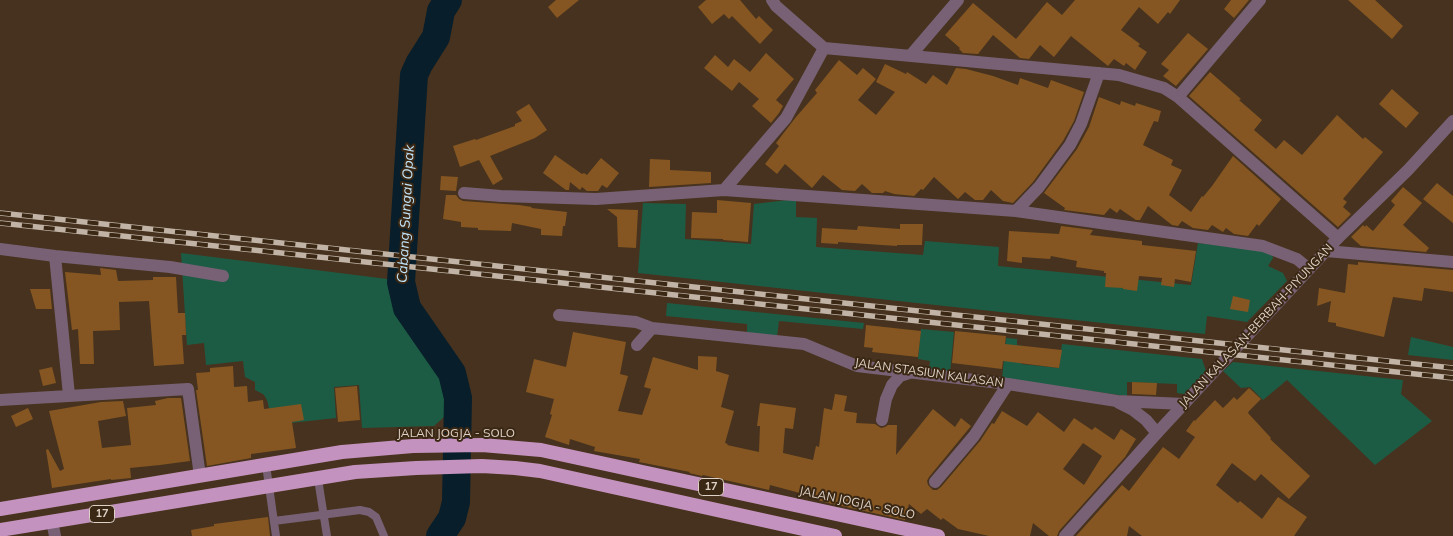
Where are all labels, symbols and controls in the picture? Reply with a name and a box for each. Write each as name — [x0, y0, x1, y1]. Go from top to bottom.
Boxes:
water label: Cabang Sungai Opak — [394, 144, 418, 284]
street label: JALAN KALASAN-BERBAH-PIYUNGAN — [1176, 241, 1336, 411]
street label: JALAN STASIUN KALASAN — [854, 355, 1004, 391]
street label: JALAN JOGJA - SOLO — [397, 426, 515, 440]
road number: 17 — [698, 478, 724, 496]
street label: JALAN JOGJA - SOLO — [798, 484, 916, 522]
road number: 17 — [90, 506, 114, 522]

